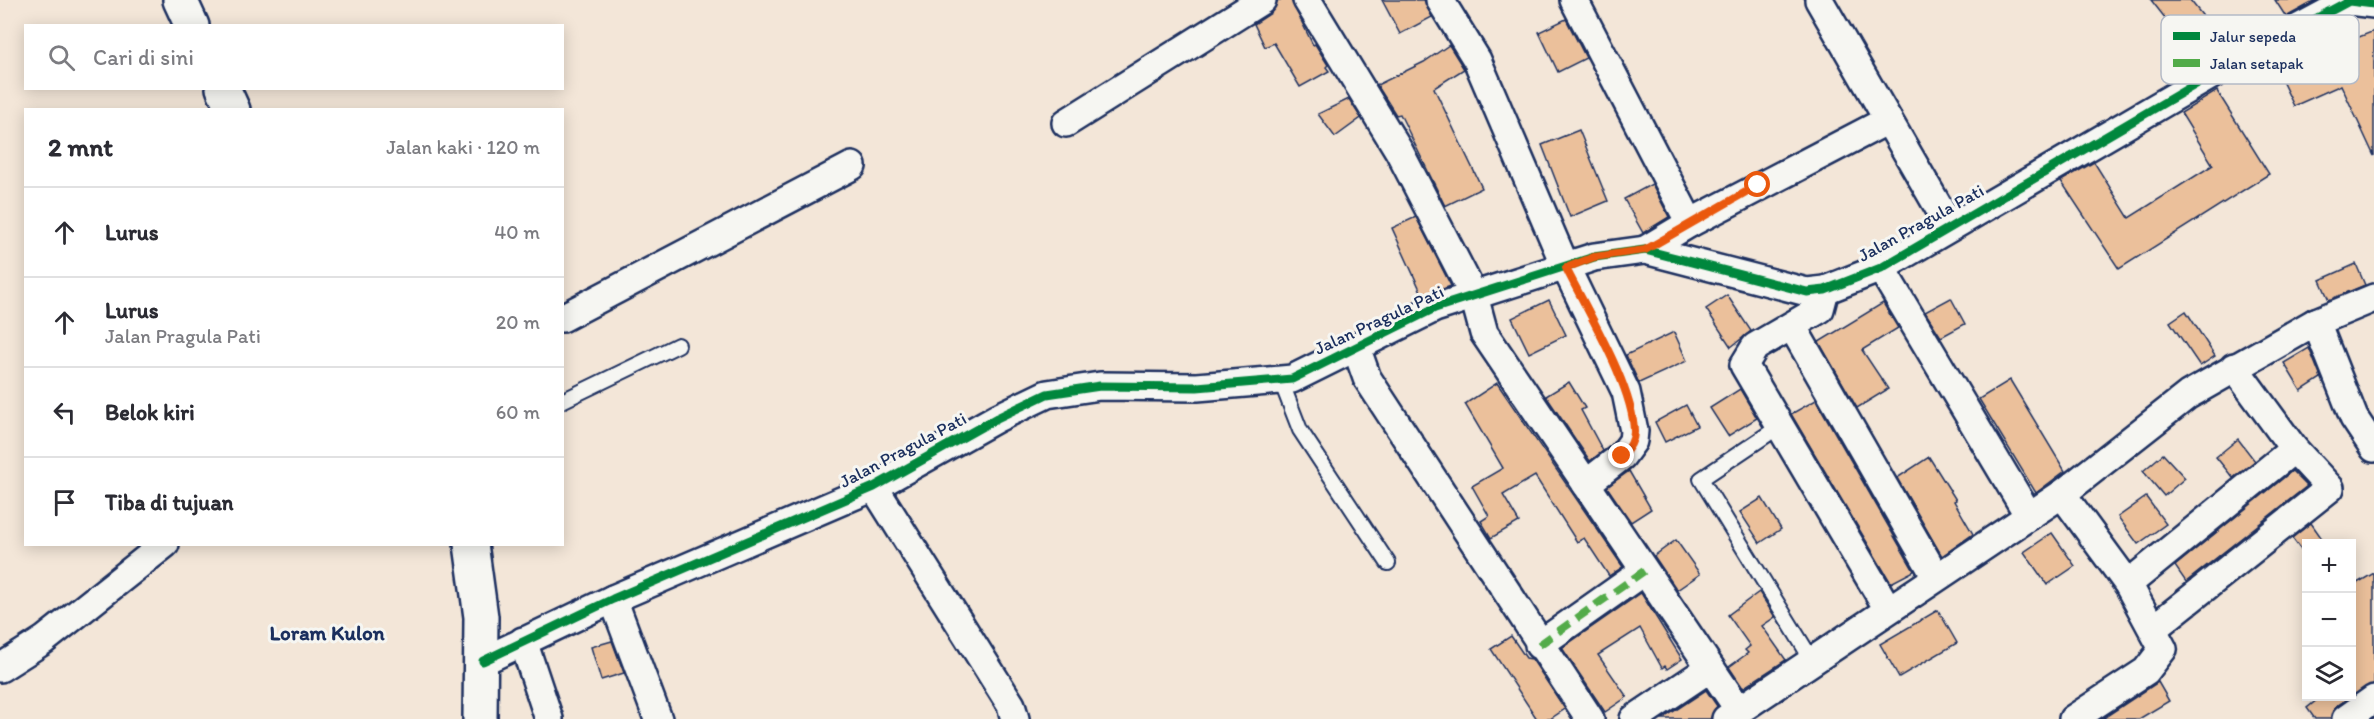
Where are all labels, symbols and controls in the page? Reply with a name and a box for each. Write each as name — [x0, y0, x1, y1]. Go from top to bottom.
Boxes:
legend — [2161, 15, 2359, 84]
search box — [24, 24, 564, 90]
text: Jalur sepeda — [2210, 27, 2296, 46]
icon: search — [45, 41, 78, 74]
text: Cari di sini — [93, 44, 194, 71]
text: Jalan setapak — [2210, 54, 2304, 73]
text: 2 mnt — [48, 131, 113, 163]
text: Jalan kaki · 120 m — [386, 135, 540, 159]
route start — [1744, 171, 1770, 197]
street label: Jalan Pragula Pati — [1854, 179, 1988, 267]
icon: ahead — [48, 216, 81, 249]
text: Lurus — [105, 219, 159, 246]
text: 40 m — [494, 220, 540, 244]
street label: Jalan Pragula Pati — [1311, 280, 1447, 360]
text: Lurus — [105, 297, 159, 324]
icon: ahead — [48, 306, 81, 339]
text: 20 m — [496, 310, 540, 334]
text: Jalan Pragula Pati — [105, 324, 261, 348]
icon: left — [48, 396, 81, 429]
text: Belok kiri — [105, 399, 195, 426]
text: 60 m — [496, 400, 540, 424]
street label: Jalan Pragula Pati — [836, 407, 970, 493]
route end — [1608, 442, 1634, 468]
icon: arrive — [48, 486, 81, 519]
text: Tiba di tujuan — [105, 489, 234, 516]
map controls — [2302, 539, 2356, 701]
button: + — [2302, 539, 2356, 593]
button: − — [2302, 593, 2356, 647]
district label: Loram Kulon — [269, 620, 385, 645]
button: layers — [2302, 647, 2356, 701]

